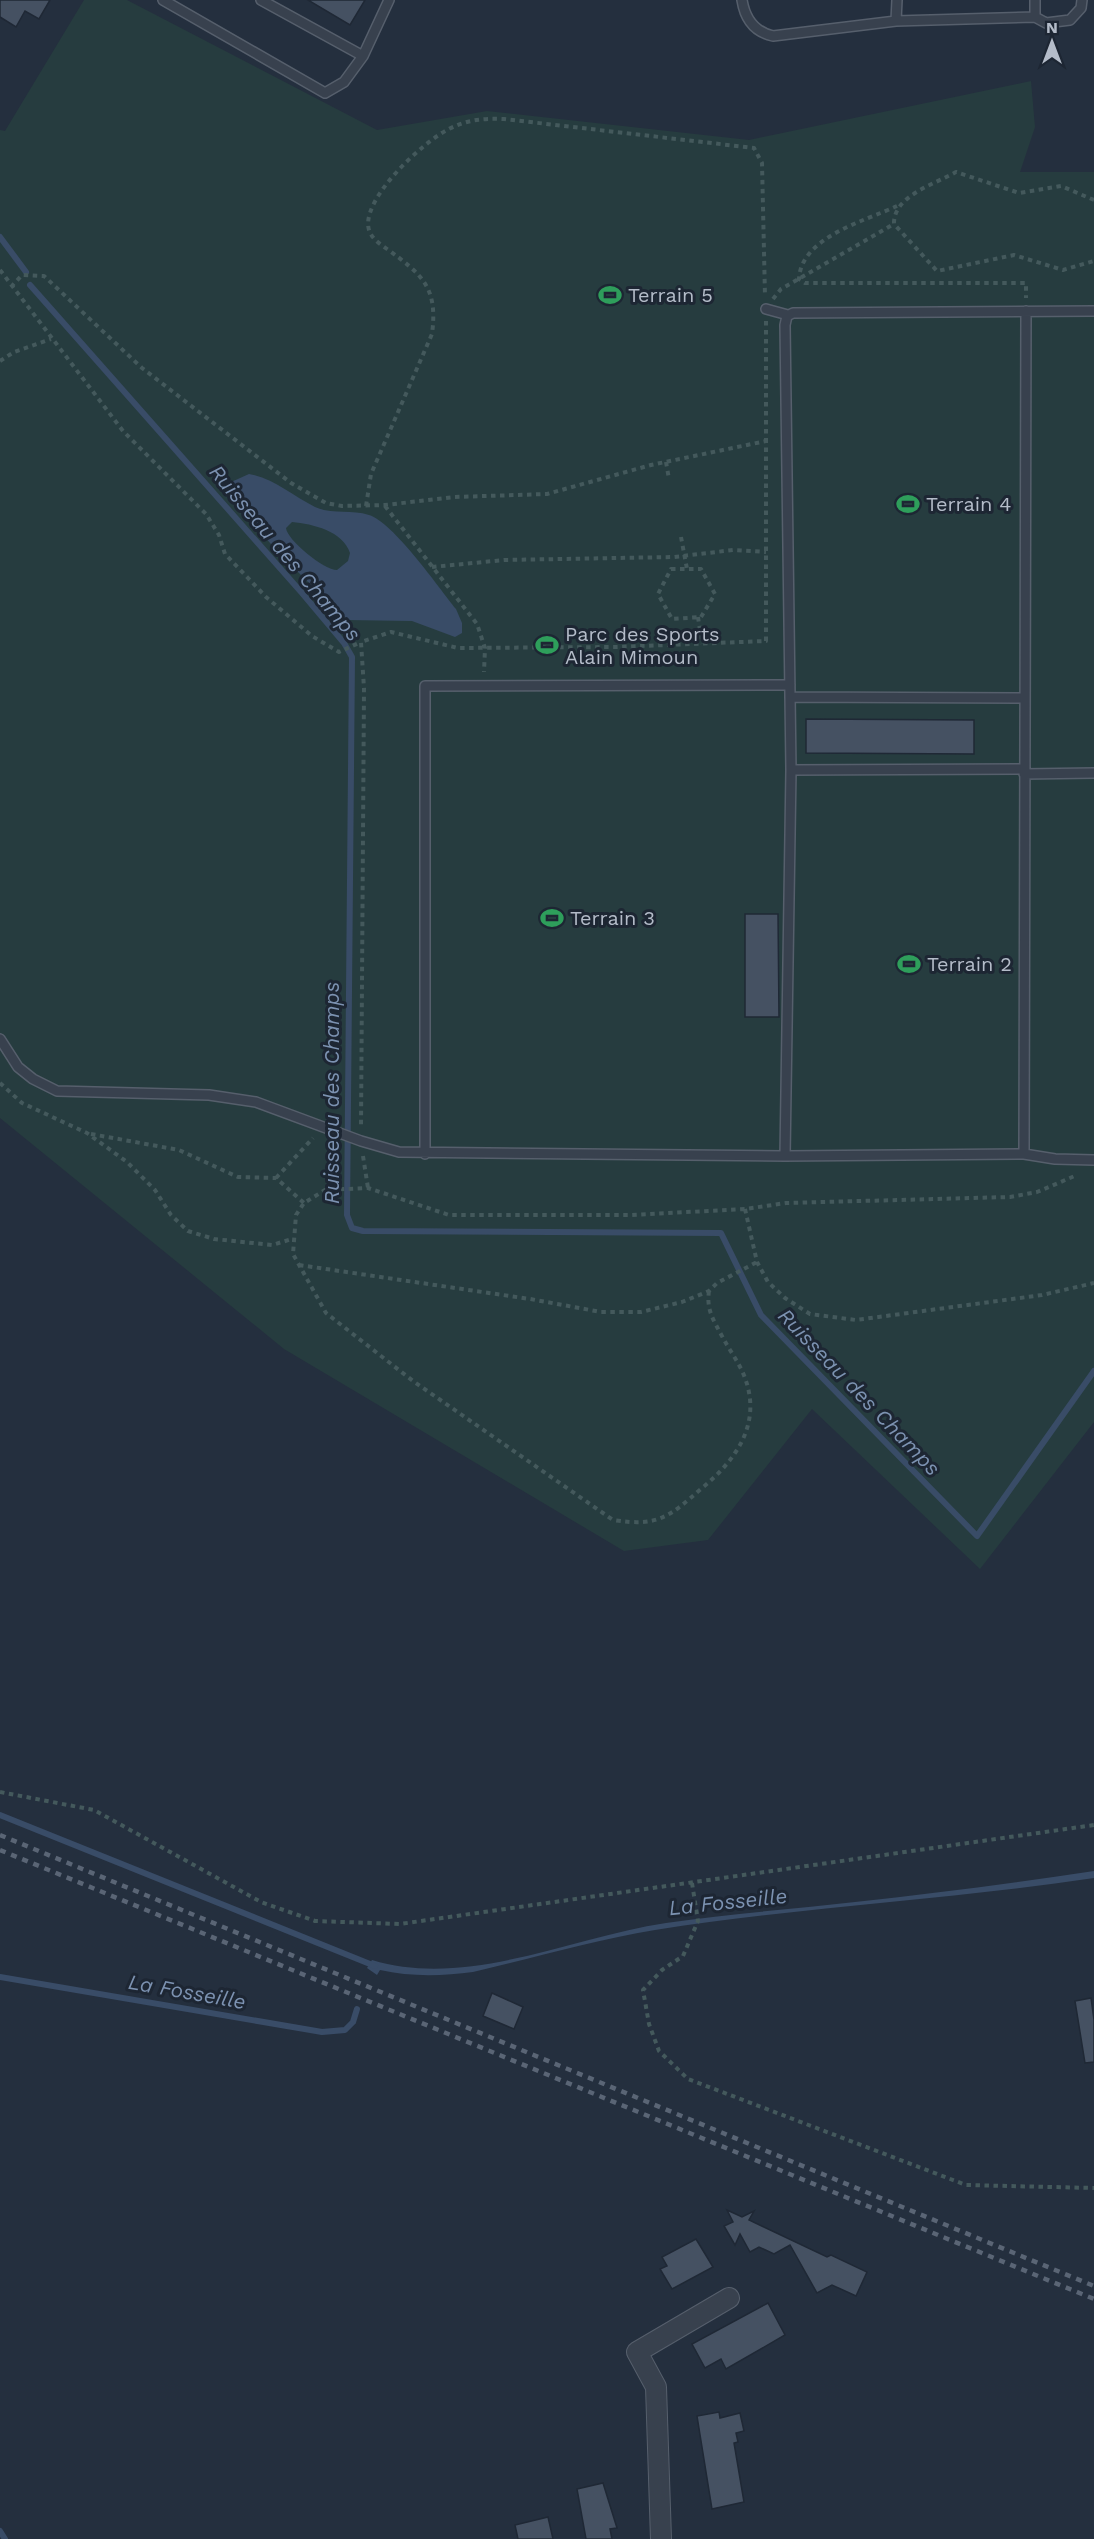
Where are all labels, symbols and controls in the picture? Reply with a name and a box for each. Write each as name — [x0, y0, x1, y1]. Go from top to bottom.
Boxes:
north arrow — [1022, 12, 1082, 72]
text: N — [1046, 18, 1058, 37]
sports icon: Terrain 5 — [597, 282, 623, 308]
place label: Terrain 5 — [628, 283, 713, 307]
water label: Ruisseau des Champs — [204, 459, 367, 646]
sports icon: Terrain 4 — [895, 491, 921, 517]
place label: Terrain 4 — [926, 492, 1012, 516]
place label: Parc des Sports Alain Mimoun — [565, 622, 720, 669]
sports icon: Parc des Sports Alain Mimoun — [534, 632, 560, 658]
sports icon: Terrain 3 — [539, 905, 565, 931]
place label: Terrain 3 — [570, 906, 655, 930]
sports icon: Terrain 2 — [896, 951, 922, 977]
place label: Terrain 2 — [927, 952, 1012, 976]
water label: Ruisseau des Champs — [319, 981, 344, 1204]
water label: Ruisseau des Champs — [773, 1303, 946, 1481]
water label: La Fosseille — [668, 1883, 788, 1920]
water label: La Fosseille — [126, 1969, 248, 2014]

